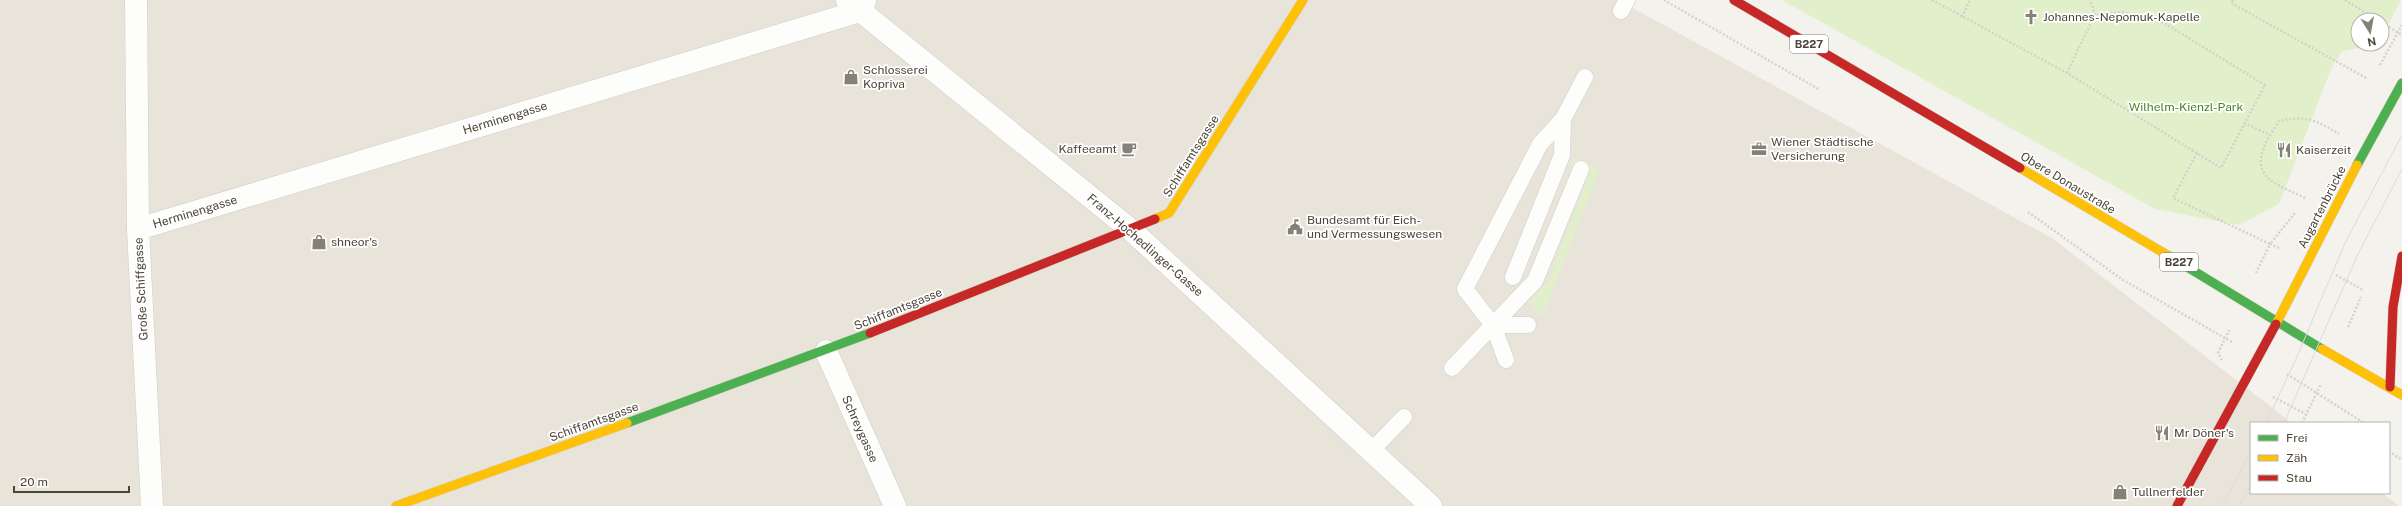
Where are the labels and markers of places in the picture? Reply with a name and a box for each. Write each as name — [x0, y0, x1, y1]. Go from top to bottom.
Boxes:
church icon: Johannes-Nepomuk-Kapelle — [2022, 8, 2040, 26]
place label: Johannes-Nepomuk-Kapelle — [2043, 10, 2200, 24]
place label: Schlosserei Kopriva — [863, 63, 928, 91]
shop icon: Schlosserei Kopriva — [842, 68, 860, 86]
place label: Wiener Städtische Versicherung — [1771, 135, 1874, 163]
cafe icon: Kaffeeamt — [1120, 140, 1138, 158]
office icon: Wiener Städtische Versicherung — [1750, 140, 1768, 158]
restaurant icon: Kaiserzeit — [2275, 141, 2293, 159]
place label: Kaffeeamt — [1058, 142, 1117, 156]
place label: Kaiserzeit — [2296, 143, 2352, 157]
place label: Bundesamt für Eich- und Vermessungswesen — [1307, 213, 1442, 241]
public building icon: Bundesamt für Eich- und Vermessungswesen — [1286, 218, 1304, 236]
shop icon: shneor's — [310, 233, 328, 251]
place label: shneor's — [331, 235, 377, 249]
restaurant icon: Mr Döner's — [2153, 424, 2171, 442]
place label: Mr Döner's — [2174, 426, 2234, 440]
shop icon: Tullnerfelder — [2111, 483, 2129, 501]
place label: Tullnerfelder — [2132, 485, 2205, 499]

